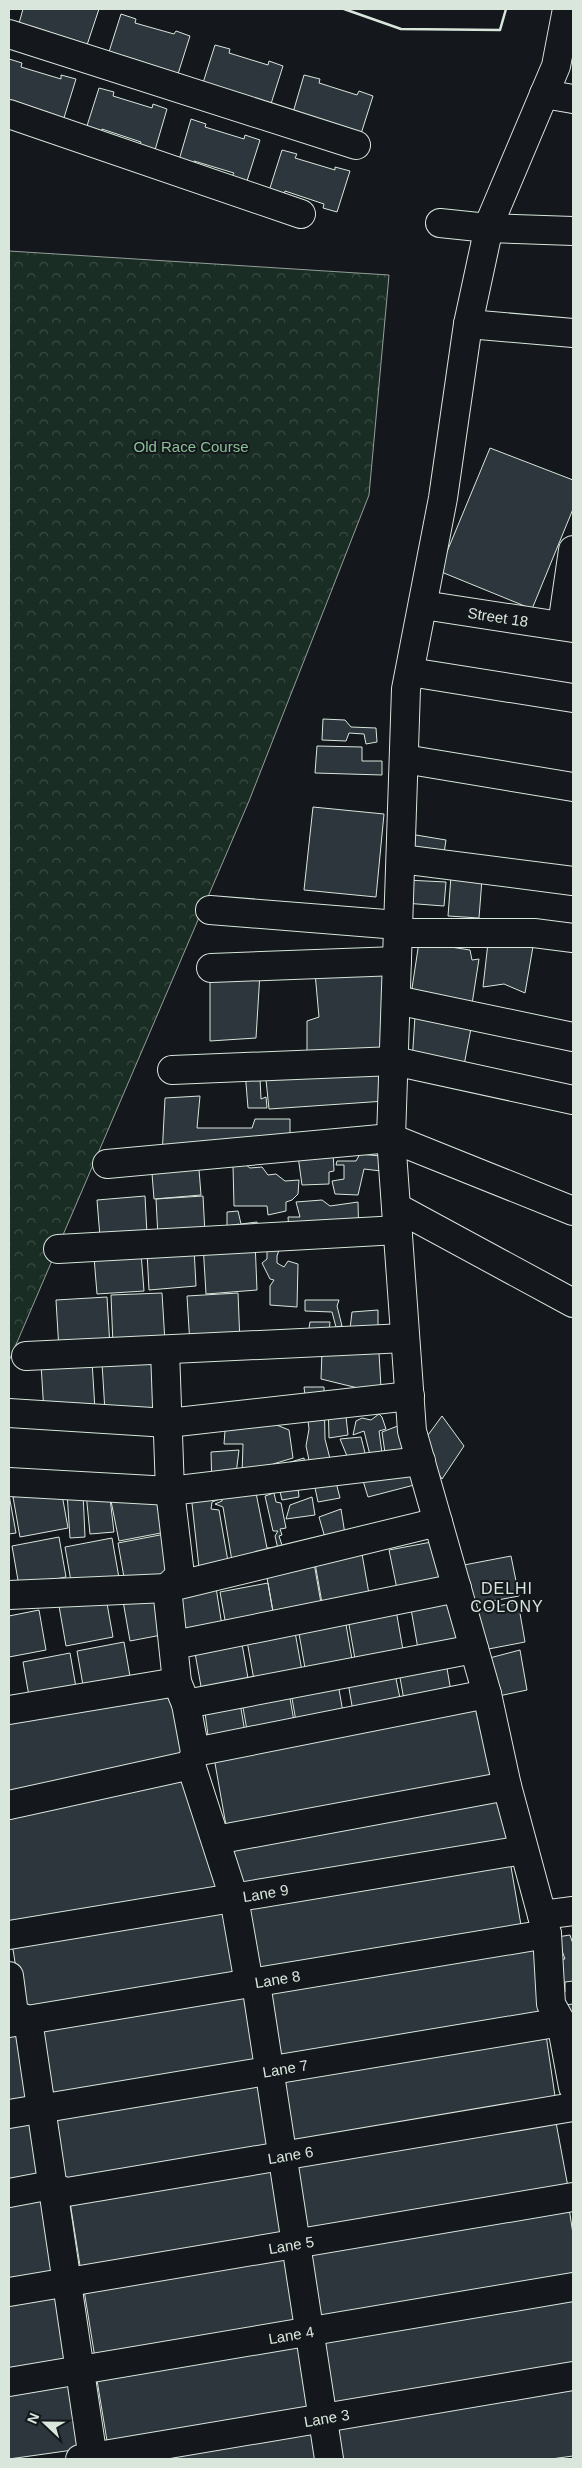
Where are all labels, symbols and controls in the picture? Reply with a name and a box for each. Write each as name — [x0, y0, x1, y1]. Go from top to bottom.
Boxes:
park label: Old Race Course — [133, 438, 249, 455]
street label: Street 18 — [467, 604, 530, 630]
district label: DELHI COLONY — [470, 1580, 544, 1615]
street label: Lane 9 — [241, 1880, 290, 1905]
street label: Lane 8 — [253, 1966, 301, 1991]
street label: Lane 7 — [261, 2056, 309, 2080]
street label: Lane 6 — [266, 2142, 314, 2167]
street label: Lane 5 — [267, 2232, 315, 2257]
street label: Lane 4 — [267, 2322, 315, 2347]
north arrow — [20, 2398, 70, 2448]
street label: Lane 3 — [302, 2405, 351, 2430]
text: N — [24, 2410, 42, 2426]

